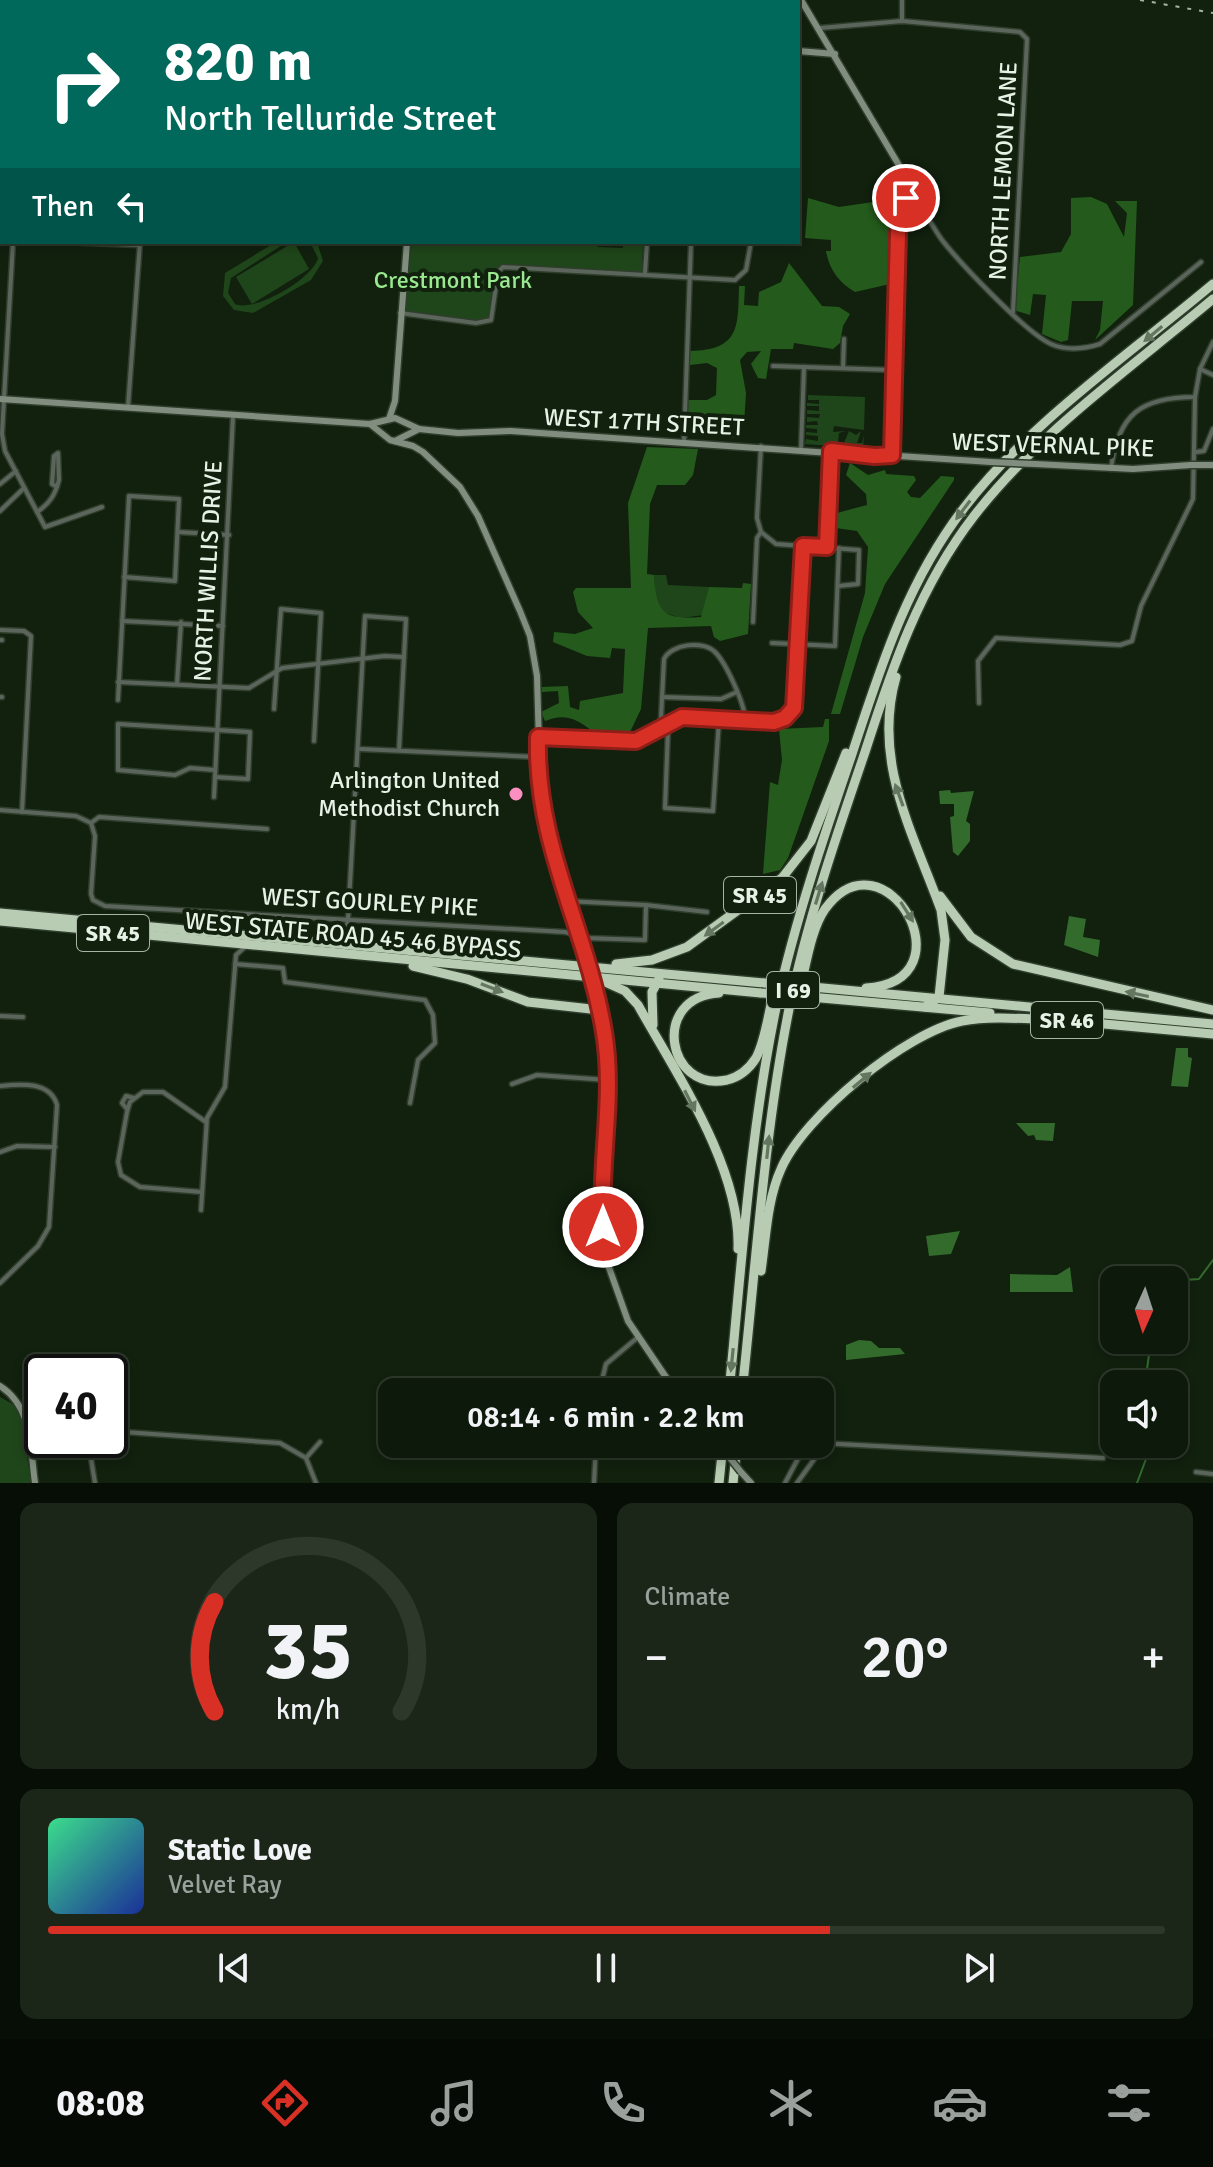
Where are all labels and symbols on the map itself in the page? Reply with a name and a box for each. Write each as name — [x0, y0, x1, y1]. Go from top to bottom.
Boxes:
street label: NORTH LEMON LANE — [982, 61, 1024, 281]
pin — [872, 164, 940, 232]
park label: Crestmont Park — [374, 265, 532, 295]
one-way arrow — [1144, 325, 1164, 342]
street label: WEST 17TH STREET — [543, 402, 745, 442]
street label: WEST VERNAL PIKE — [951, 426, 1155, 464]
street label: NORTH WILLIS DRIVE — [187, 460, 229, 682]
one-way arrow — [955, 500, 971, 520]
place label: Arlington United Methodist Church — [318, 765, 500, 823]
one-way arrow — [892, 783, 905, 807]
marker: Arlington United Methodist Church — [507, 785, 525, 803]
road number: SR 45 — [724, 877, 796, 913]
one-way arrow — [813, 880, 826, 904]
street label: WEST GOURLEY PIKE — [261, 881, 479, 923]
one-way arrow — [900, 902, 915, 923]
street label: WEST STATE ROAD 45 46 BYPASS — [184, 905, 522, 965]
road number: SR 45 — [77, 915, 149, 951]
one-way arrow — [703, 921, 725, 937]
road number: I 69 — [767, 972, 819, 1008]
one-way arrow — [480, 982, 504, 995]
one-way arrow — [1124, 987, 1149, 1000]
road number: SR 46 — [1031, 1002, 1103, 1038]
one-way arrow — [852, 1072, 872, 1089]
one-way arrow — [682, 1090, 696, 1112]
one-way arrow — [761, 1134, 774, 1159]
position arrow — [561, 1185, 645, 1269]
north arrow — [1100, 1266, 1188, 1354]
one-way arrow — [726, 1348, 739, 1373]
speed limit sign: 40 — [24, 1354, 128, 1458]

